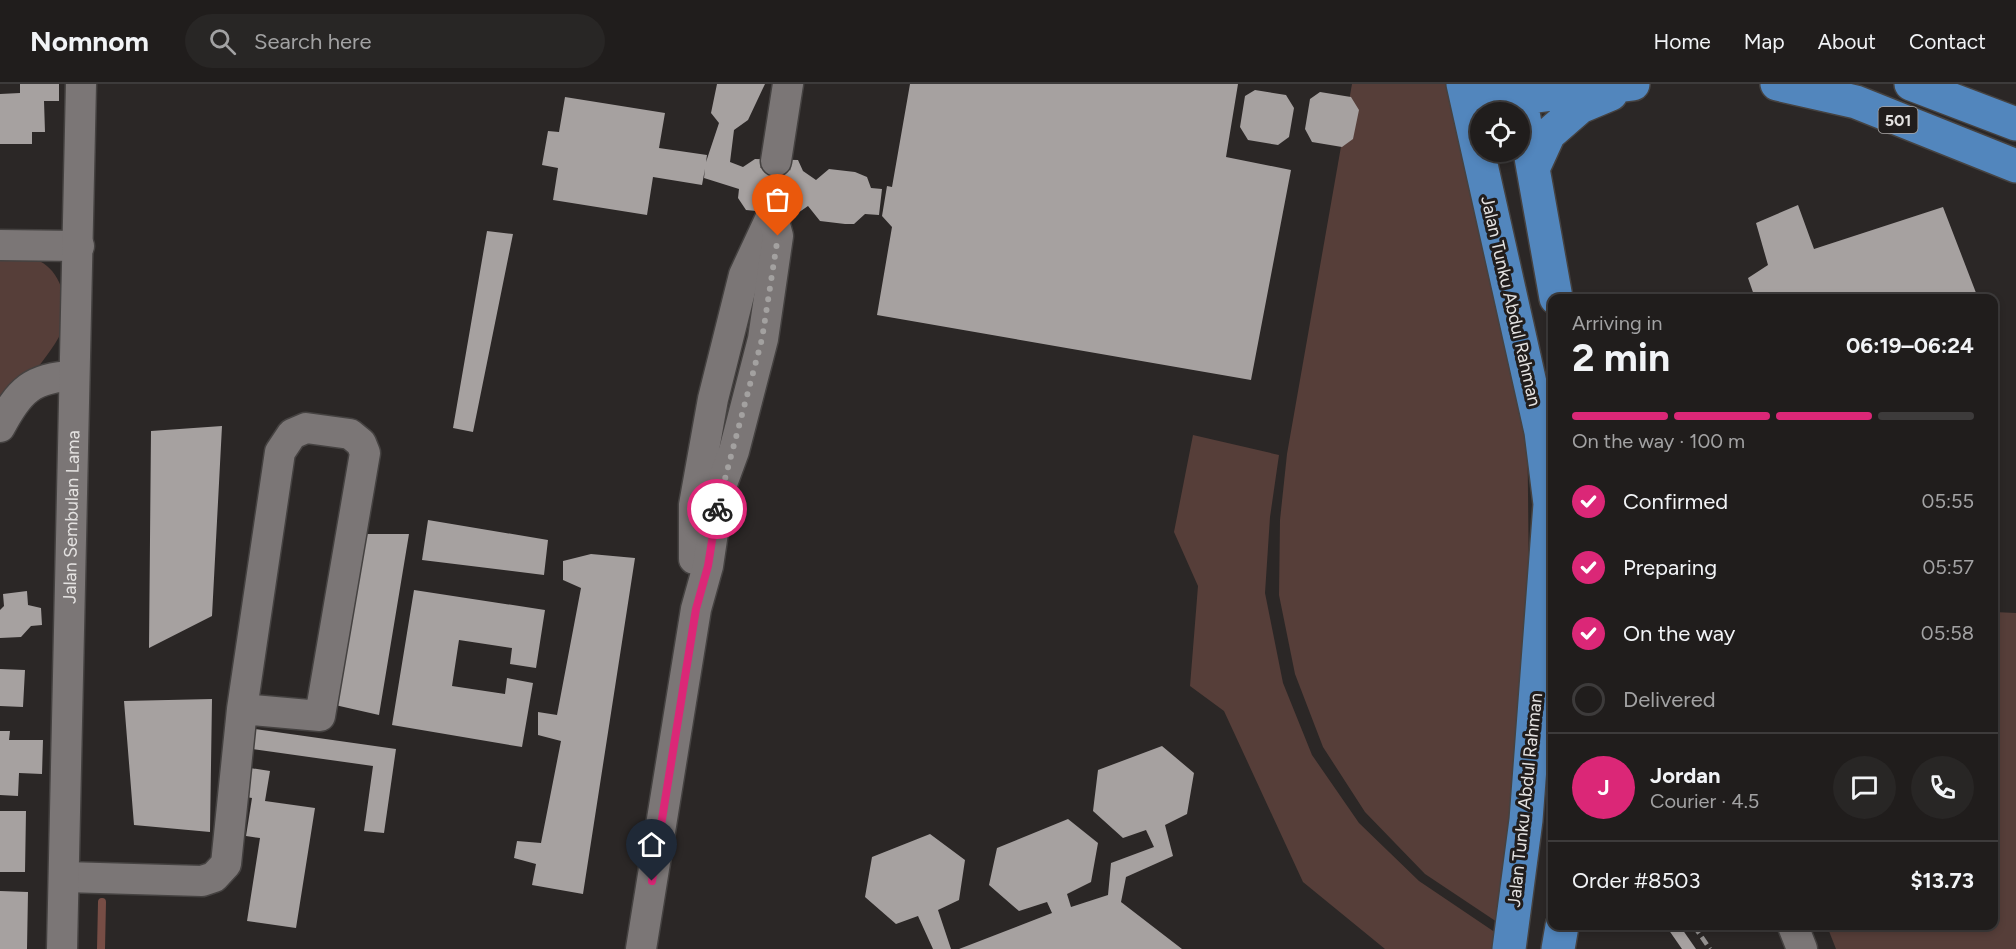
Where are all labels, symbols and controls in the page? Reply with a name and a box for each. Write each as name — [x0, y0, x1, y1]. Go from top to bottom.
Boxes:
search box — [185, 14, 605, 68]
text: Nomnom — [30, 24, 149, 58]
icon: search — [206, 25, 239, 58]
text: Search here — [254, 28, 371, 55]
text: Home — [1654, 29, 1711, 54]
text: Map — [1744, 29, 1785, 54]
text: About — [1818, 29, 1876, 54]
text: Contact — [1909, 29, 1986, 54]
map controls — [1470, 102, 1530, 162]
button: locate — [1470, 102, 1530, 162]
road number: 501 — [1878, 107, 1918, 133]
pin — [752, 174, 803, 236]
icon: bag — [761, 183, 794, 216]
street label: Jalan Tunku Abdul Rahman — [1476, 194, 1546, 408]
text: Arriving in — [1572, 311, 1662, 335]
text: 06:19–06:24 — [1846, 332, 1974, 359]
text: 2 min — [1572, 334, 1670, 381]
text: On the way · 100 m — [1572, 429, 1745, 453]
street label: Jalan Sembulan Lama — [59, 430, 84, 604]
courier — [687, 479, 747, 539]
icon: check — [1572, 485, 1605, 518]
text: Confirmed — [1623, 488, 1728, 515]
text: 05:55 — [1922, 489, 1974, 513]
icon: bike — [701, 493, 734, 526]
icon: check — [1572, 551, 1605, 584]
text: Preparing — [1623, 554, 1717, 581]
text: 05:57 — [1922, 555, 1974, 579]
icon: check — [1572, 617, 1605, 650]
text: On the way — [1623, 620, 1735, 647]
text: 05:58 — [1921, 621, 1974, 645]
text: Delivered — [1623, 686, 1716, 713]
street label: Jalan Tunku Abdul Rahman — [1503, 692, 1547, 908]
button: chat — [1833, 756, 1896, 819]
button: phone — [1911, 756, 1974, 819]
text: Jordan — [1650, 762, 1721, 789]
text: J — [1597, 774, 1610, 801]
text: Courier · 4.5 — [1650, 789, 1759, 813]
pin — [626, 819, 677, 881]
icon: home — [635, 828, 668, 861]
text: Order #8503 — [1572, 867, 1700, 894]
text: $13.73 — [1910, 867, 1974, 894]

